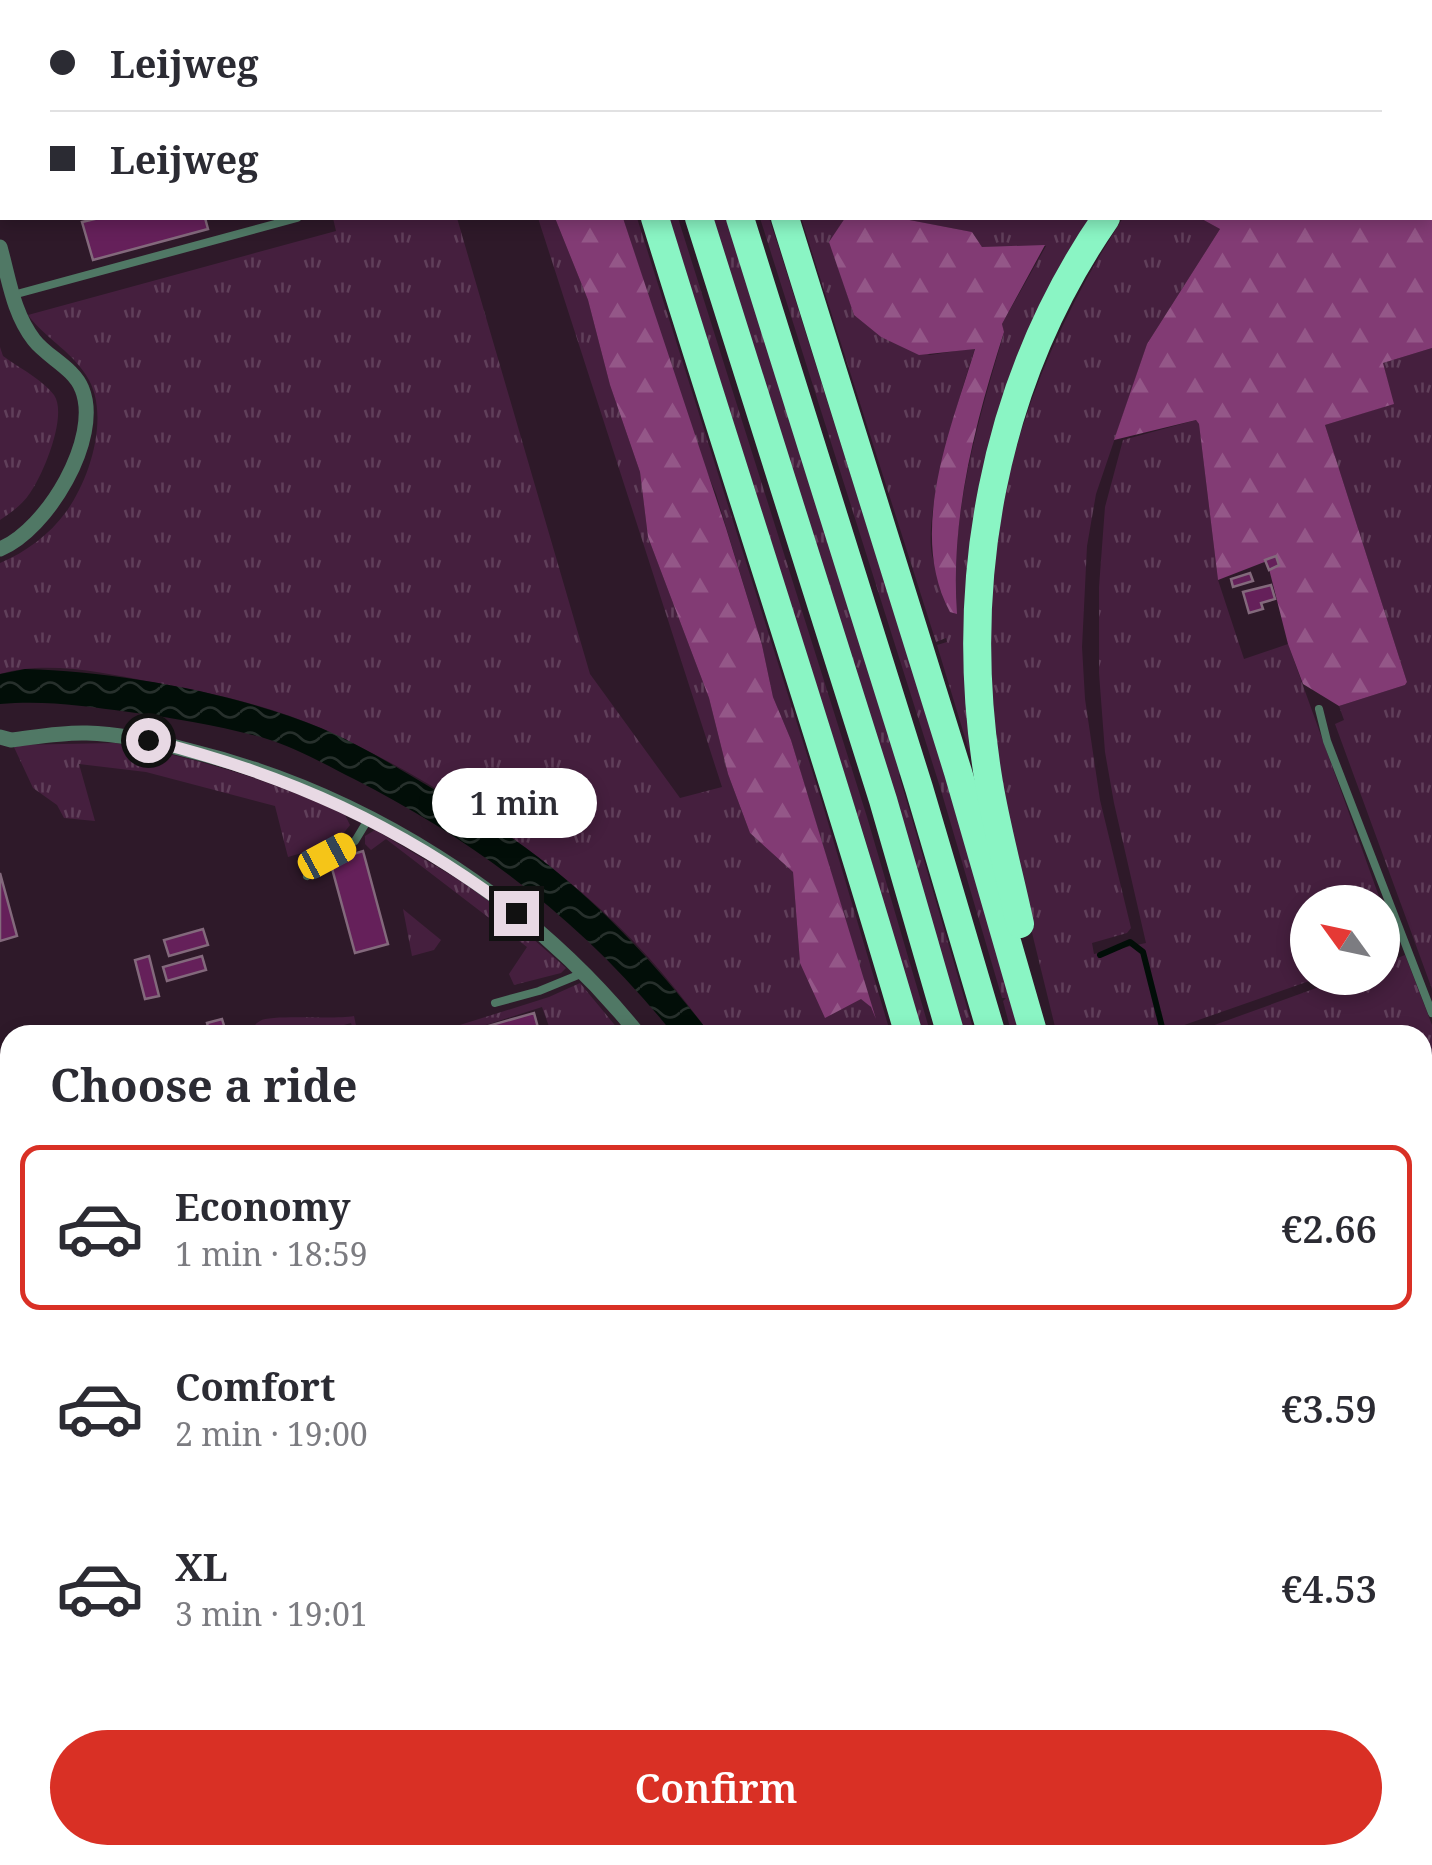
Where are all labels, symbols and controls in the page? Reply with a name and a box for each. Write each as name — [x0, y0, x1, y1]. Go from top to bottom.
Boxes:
text: Leijweg — [110, 37, 259, 89]
text: Leijweg — [110, 133, 259, 185]
route start — [126, 718, 171, 763]
callout: 1 min — [434, 768, 598, 838]
text: 1 min — [470, 781, 559, 824]
car — [293, 829, 361, 883]
north arrow — [1290, 885, 1400, 995]
map controls — [1290, 885, 1400, 995]
route end — [494, 891, 539, 936]
text: Choose a ride — [50, 1054, 358, 1115]
text: Economy — [175, 1180, 351, 1232]
icon: car — [55, 1183, 145, 1273]
text: €2.66 — [1281, 1202, 1377, 1254]
text: 1 min · 18:59 — [175, 1232, 368, 1275]
text: Comfort — [175, 1360, 335, 1412]
icon: car — [55, 1363, 145, 1453]
text: €3.59 — [1281, 1382, 1377, 1434]
text: 2 min · 19:00 — [175, 1412, 368, 1455]
text: XL — [175, 1540, 228, 1592]
icon: car — [55, 1543, 145, 1633]
text: €4.53 — [1281, 1562, 1377, 1614]
text: 3 min · 19:01 — [175, 1592, 368, 1635]
button: Confirm — [50, 1730, 1382, 1845]

